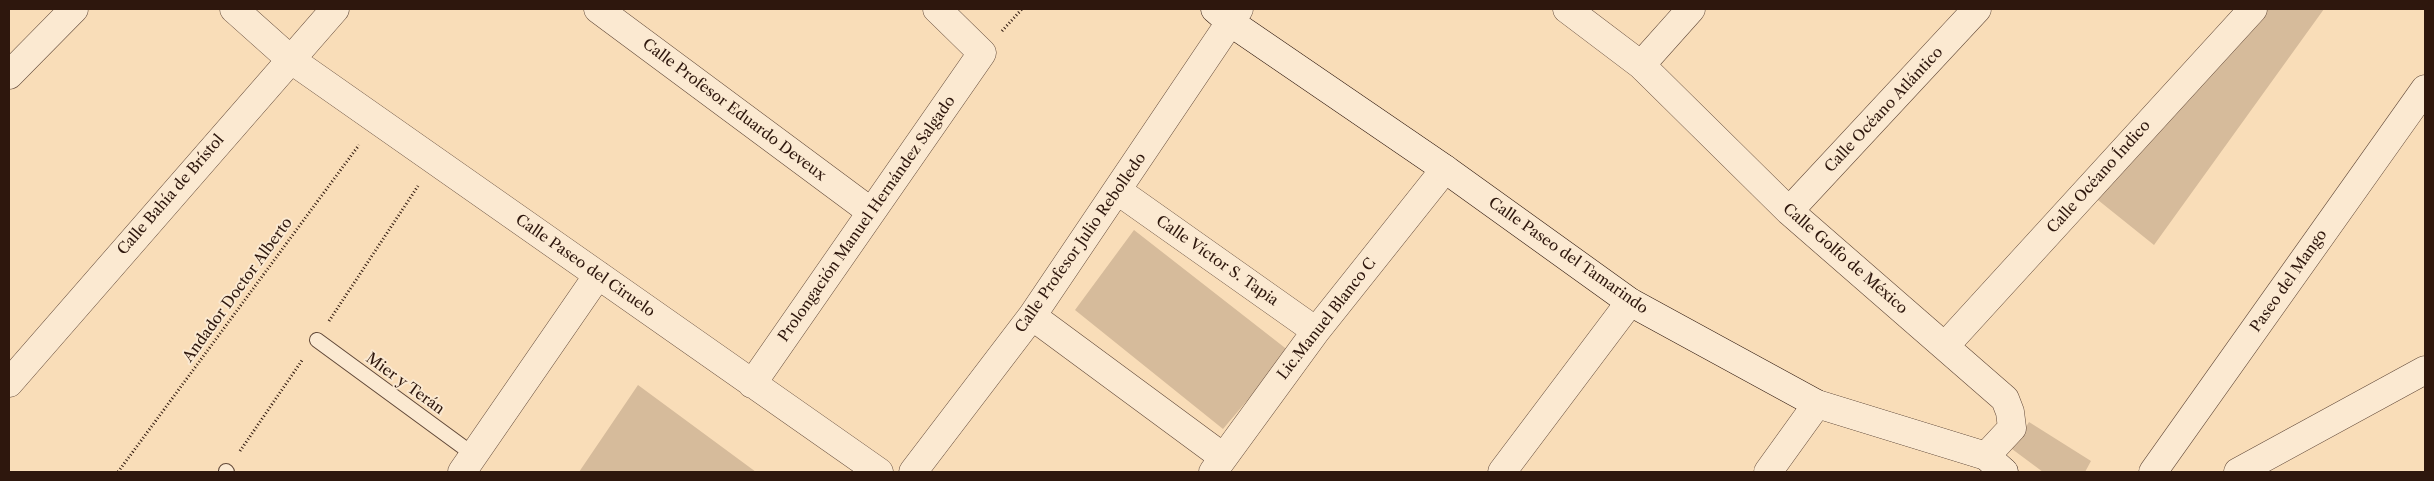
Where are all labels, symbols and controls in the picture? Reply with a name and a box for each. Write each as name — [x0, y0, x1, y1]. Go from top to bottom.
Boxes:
street label: Calle Profesor Eduardo Deveux — [639, 35, 829, 185]
street label: Calle Océano Atlántico — [1821, 44, 1947, 176]
street label: Prolongación Manuel Hernández Salgado — [775, 93, 959, 345]
street label: Calle Océano Índico — [2044, 117, 2154, 237]
street label: Calle Bahía de Brístol — [114, 131, 228, 259]
street label: Calle Profesor Julio Rebolledo — [1012, 150, 1150, 336]
street label: Calle Paseo del Tamarindo — [1485, 194, 1651, 318]
street label: Calle Golfo de México — [1779, 200, 1911, 318]
street label: Calle Paseo del Ciruelo — [512, 211, 658, 321]
street label: Calle Víctor S. Tapia — [1152, 212, 1282, 310]
street label: Andador Doctor Alberto — [180, 214, 296, 366]
street label: Paseo del Mango — [2247, 226, 2331, 336]
street label: Lic.Manuel Blanco C — [1274, 255, 1380, 383]
street label: Mier y Terán — [362, 350, 448, 418]

